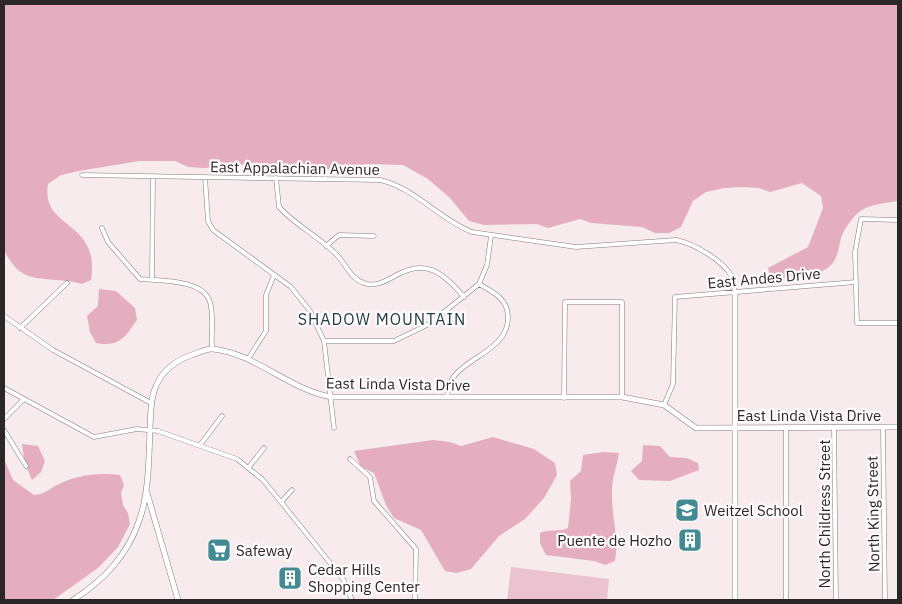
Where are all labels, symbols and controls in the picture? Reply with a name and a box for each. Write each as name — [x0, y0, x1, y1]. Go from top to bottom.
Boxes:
street label: East Appalachian Avenue — [210, 157, 380, 179]
street label: East Andes Drive — [707, 264, 821, 292]
district label: SHADOW MOUNTAIN — [298, 309, 466, 329]
street label: East Linda Vista Drive — [326, 373, 470, 395]
street label: East Linda Vista Drive — [737, 406, 881, 425]
street label: North Childress Street — [815, 439, 834, 589]
street label: North King Street — [862, 456, 884, 572]
school or university icon: Weitzel School — [674, 497, 700, 523]
place label: Weitzel School — [704, 501, 803, 520]
building icon: Puente de Hozho — [677, 527, 703, 553]
place label: Puente de Hozho — [557, 531, 672, 550]
supermarket icon: Safeway — [206, 537, 232, 563]
place label: Safeway — [236, 541, 293, 560]
place label: Cedar Hills Shopping Center — [308, 560, 420, 596]
building icon: Cedar Hills Shopping Center — [277, 565, 303, 591]

